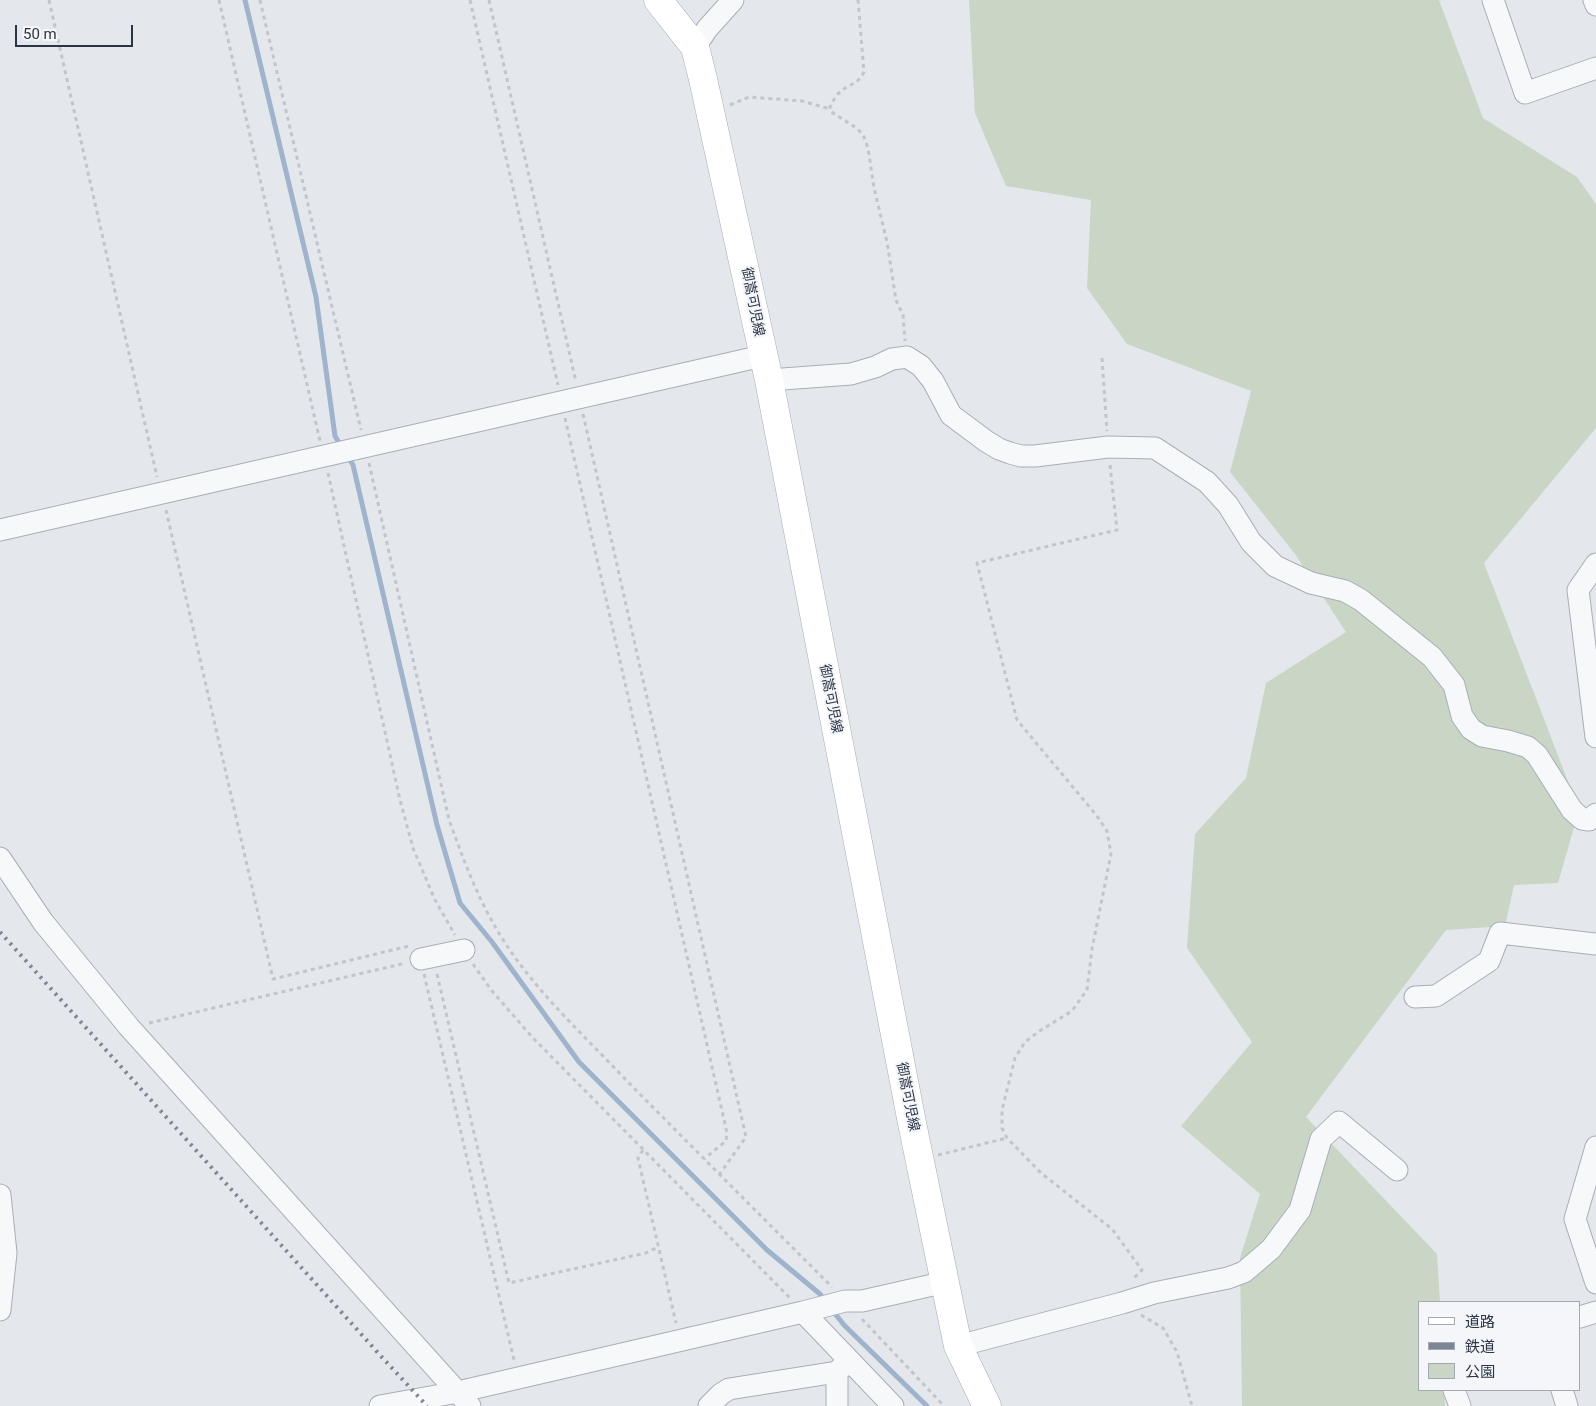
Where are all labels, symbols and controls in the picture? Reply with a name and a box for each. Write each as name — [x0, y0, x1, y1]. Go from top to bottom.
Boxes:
scale bar — [18, 15, 135, 47]
text: 50 m — [23, 25, 57, 43]
street label: 御嵩可児線 — [737, 266, 767, 338]
street label: 御嵩可児線 — [815, 663, 845, 735]
street label: 御嵩可児線 — [892, 1061, 922, 1133]
legend — [1418, 1301, 1581, 1391]
text: 道路 — [1465, 1313, 1495, 1331]
text: 鉄道 — [1465, 1338, 1495, 1356]
text: 公園 — [1465, 1363, 1495, 1381]

